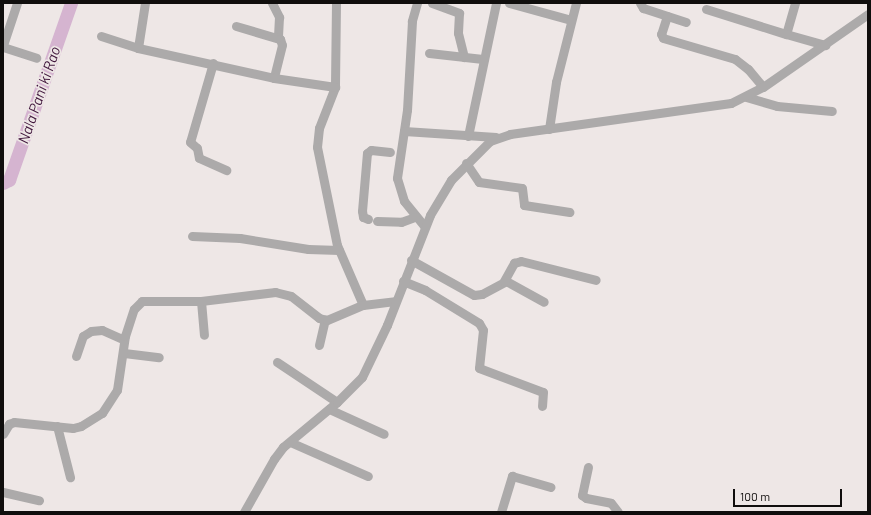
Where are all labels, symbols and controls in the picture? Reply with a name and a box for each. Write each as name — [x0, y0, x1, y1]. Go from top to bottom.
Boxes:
water label: Nala Pani ki Rao — [14, 44, 64, 146]
scale bar — [735, 481, 844, 507]
text: 100 m — [740, 489, 770, 503]

